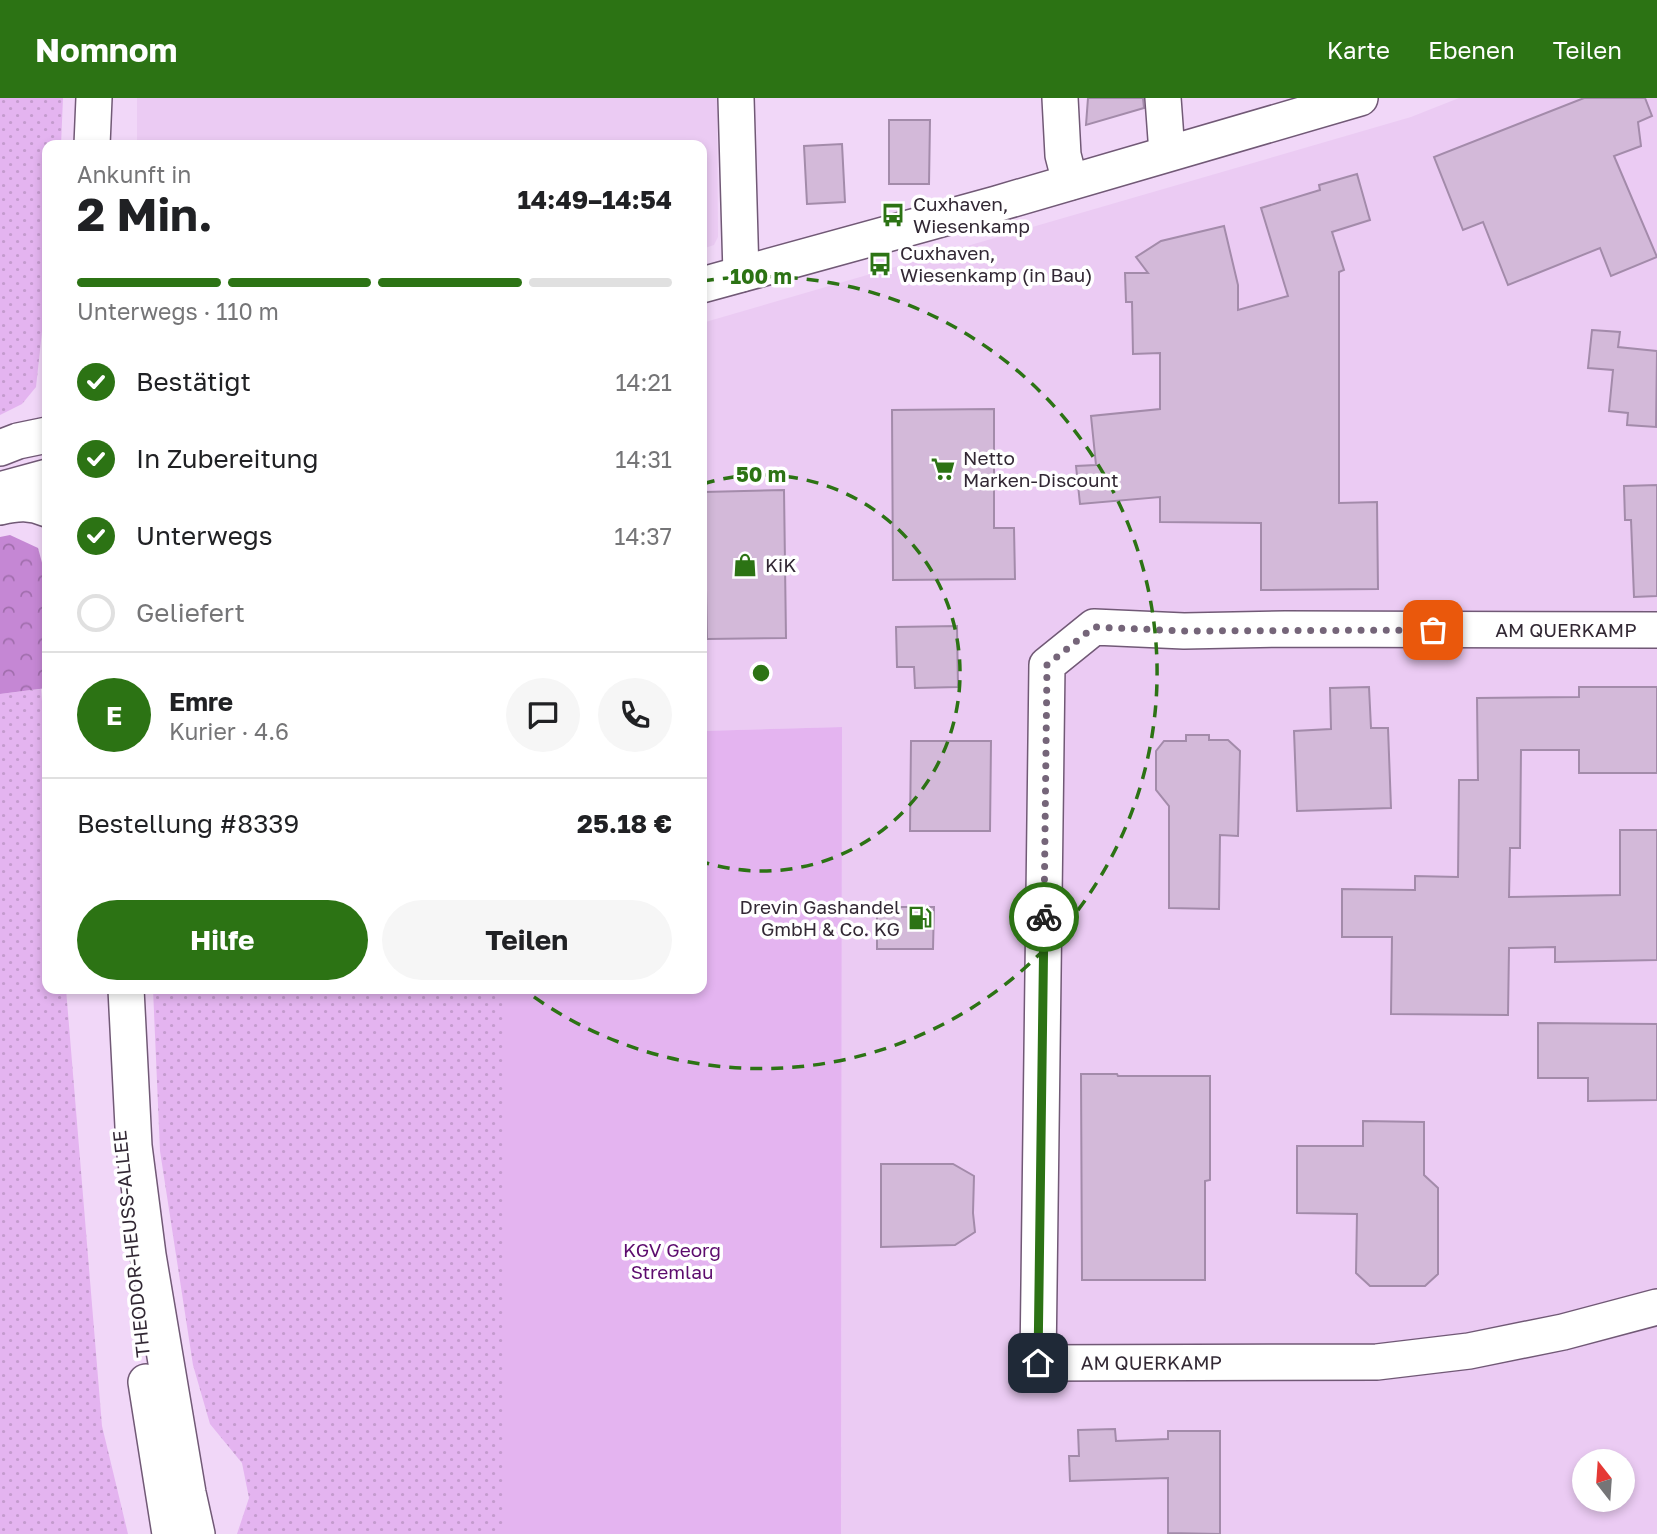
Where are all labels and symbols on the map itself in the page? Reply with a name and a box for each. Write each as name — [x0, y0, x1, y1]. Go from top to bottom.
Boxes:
place label: Cuxhaven, Wiesenkamp — [913, 192, 1030, 237]
bus stop icon: Cuxhaven, Wiesenkamp — [879, 201, 907, 229]
place label: Cuxhaven, Wiesenkamp (in Bau) — [900, 241, 1093, 286]
bus stop icon: Cuxhaven, Wiesenkamp (in Bau) — [866, 250, 894, 278]
text: 100 m — [730, 263, 792, 289]
place label: Netto Marken-Discount — [963, 446, 1119, 491]
supermarket icon: Netto Marken-Discount — [929, 455, 957, 483]
text: 50 m — [736, 461, 786, 487]
shop icon: KiK — [731, 551, 759, 579]
place label: KiK — [765, 553, 796, 576]
pin — [1403, 600, 1463, 660]
street label: AM QUERKAMP — [1495, 618, 1637, 641]
centre of rings — [749, 661, 773, 685]
courier — [1009, 882, 1079, 952]
place label: Drevin Gashandel GmbH & Co. KG — [740, 895, 900, 940]
fuel station icon: Drevin Gashandel GmbH & Co. KG — [906, 904, 934, 932]
street label: THEODOR-HEUSS-ALLEE — [107, 1129, 154, 1359]
park label: KGV Georg Stremlau — [623, 1238, 721, 1283]
pin — [1008, 1333, 1068, 1393]
street label: AM QUERKAMP — [1081, 1350, 1222, 1374]
north arrow — [1572, 1449, 1634, 1512]

